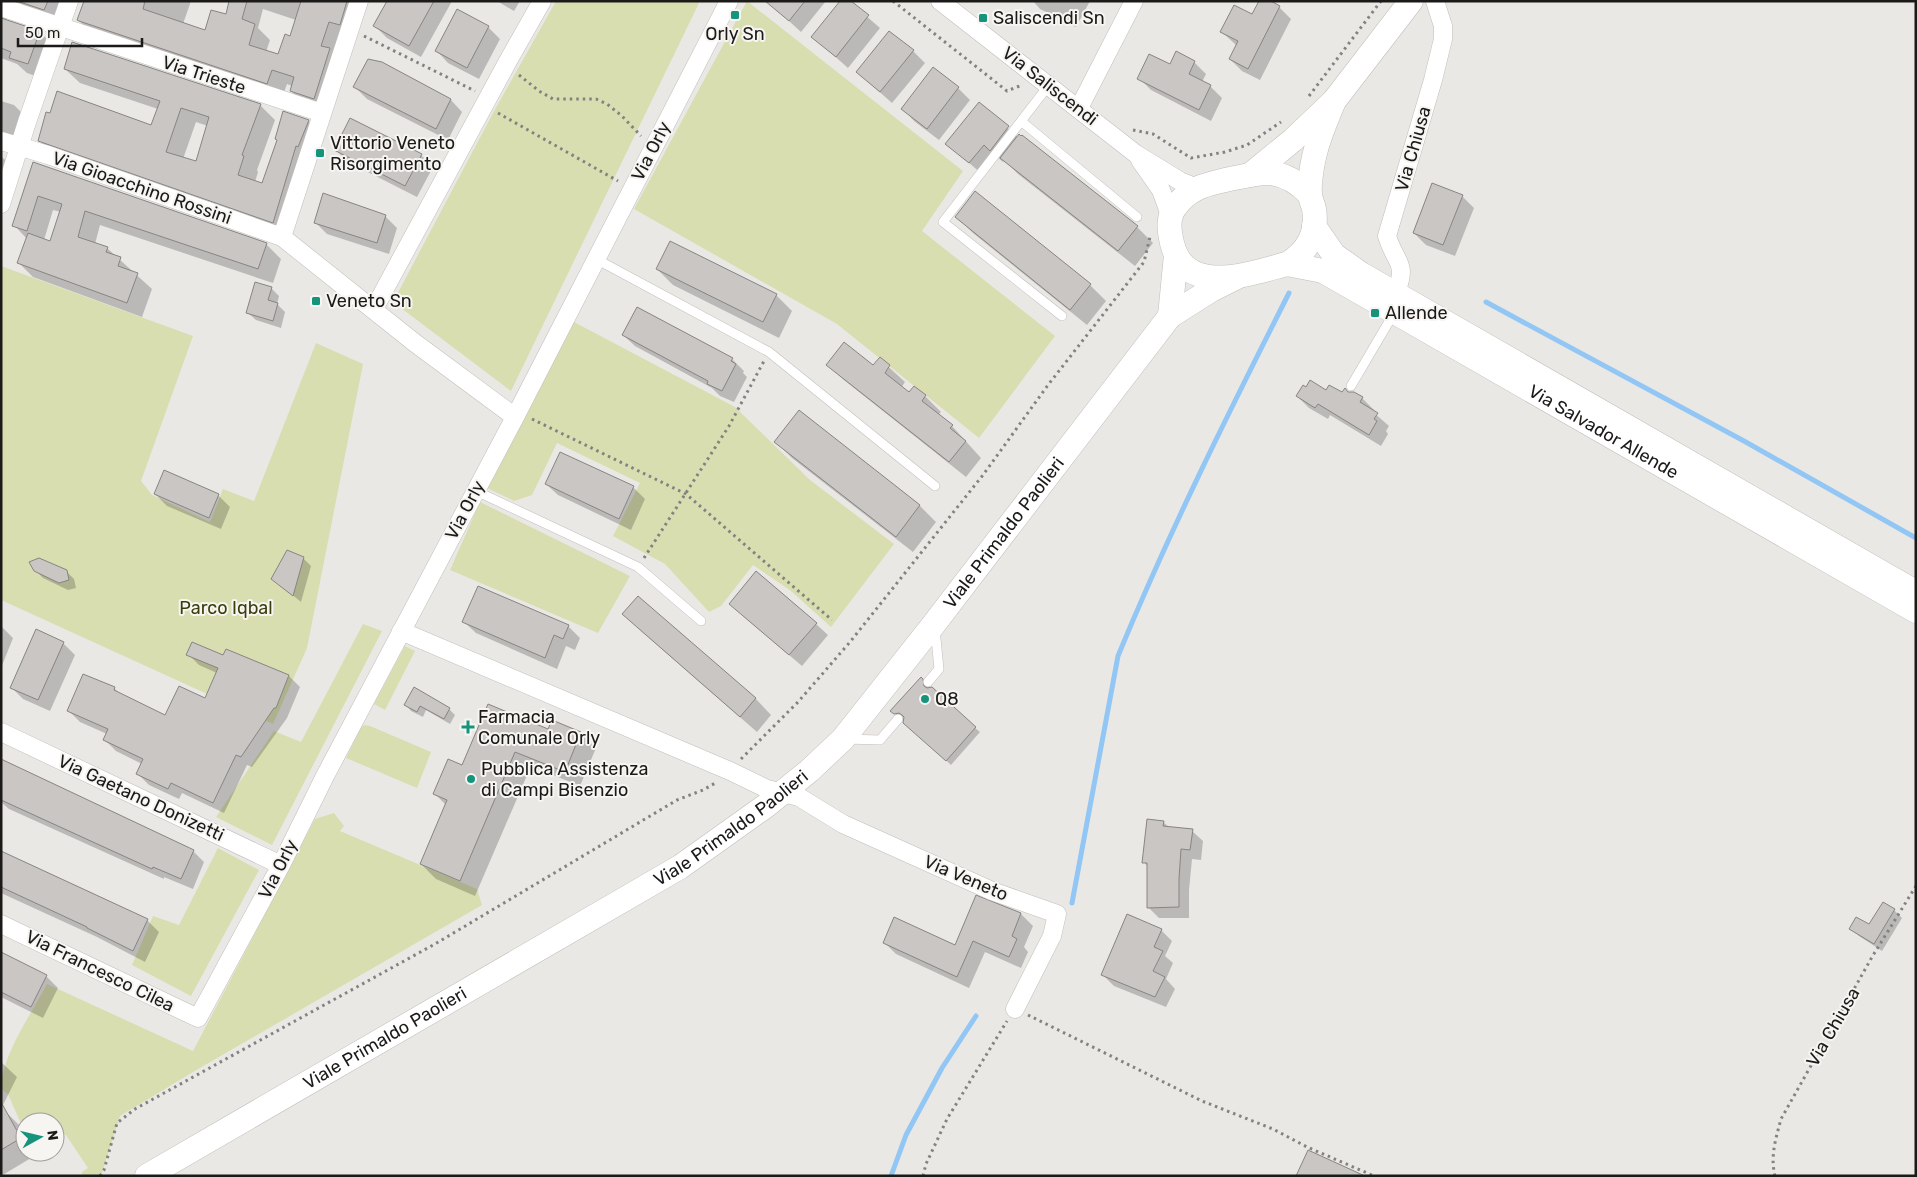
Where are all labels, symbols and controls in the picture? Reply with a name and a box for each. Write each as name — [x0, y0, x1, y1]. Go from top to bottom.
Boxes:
place label: Saliscendi Sn — [993, 7, 1105, 29]
marker: Orly Sn — [729, 9, 741, 21]
marker: Saliscendi Sn — [977, 12, 989, 24]
scale bar — [18, 15, 141, 47]
place label: Orly Sn — [705, 23, 765, 45]
text: 50 m — [25, 24, 60, 42]
street label: Via Saliscendi — [998, 42, 1102, 130]
street label: Via Trieste — [159, 51, 249, 99]
street label: Via Chiusa — [1390, 104, 1436, 194]
street label: Via Orly — [627, 118, 675, 184]
place label: Vittorio Veneto Risorgimento — [330, 132, 455, 175]
street label: Via Gioacchino Rossini — [49, 147, 235, 229]
marker: Vittorio Veneto Risorgimento — [314, 147, 326, 159]
place label: Veneto Sn — [326, 290, 412, 312]
marker: Veneto Sn — [310, 295, 322, 307]
place label: Allende — [1385, 302, 1448, 324]
marker: Allende — [1369, 307, 1381, 319]
street label: Via Salvador Allende — [1524, 380, 1683, 484]
street label: Viale Primaldo Paolieri — [939, 453, 1069, 613]
street label: Via Orly — [440, 477, 490, 543]
park label: Parco Iqbal — [179, 597, 273, 619]
place label: Q8 — [935, 688, 959, 710]
marker: Q8 — [919, 693, 931, 705]
place label: Farmacia Comunale Orly — [478, 706, 600, 749]
marker: Farmacia Comunale Orly — [462, 721, 474, 733]
street label: Via Gaetano Donizetti — [54, 750, 228, 846]
place label: Pubblica Assistenza di Campi Bisenzio — [481, 758, 648, 801]
street label: Viale Primaldo Paolieri — [650, 765, 813, 891]
marker: Pubblica Assistenza di Campi Bisenzio — [465, 773, 477, 785]
street label: Via Orly — [254, 836, 302, 902]
street label: Via Veneto — [921, 850, 1011, 906]
street label: Via Francesco Cilea — [22, 925, 178, 1017]
street label: Viale Primaldo Paolieri — [299, 982, 471, 1094]
street label: Via Chiusa — [1802, 984, 1864, 1070]
north arrow — [15, 1112, 65, 1162]
text: N — [43, 1129, 61, 1141]

